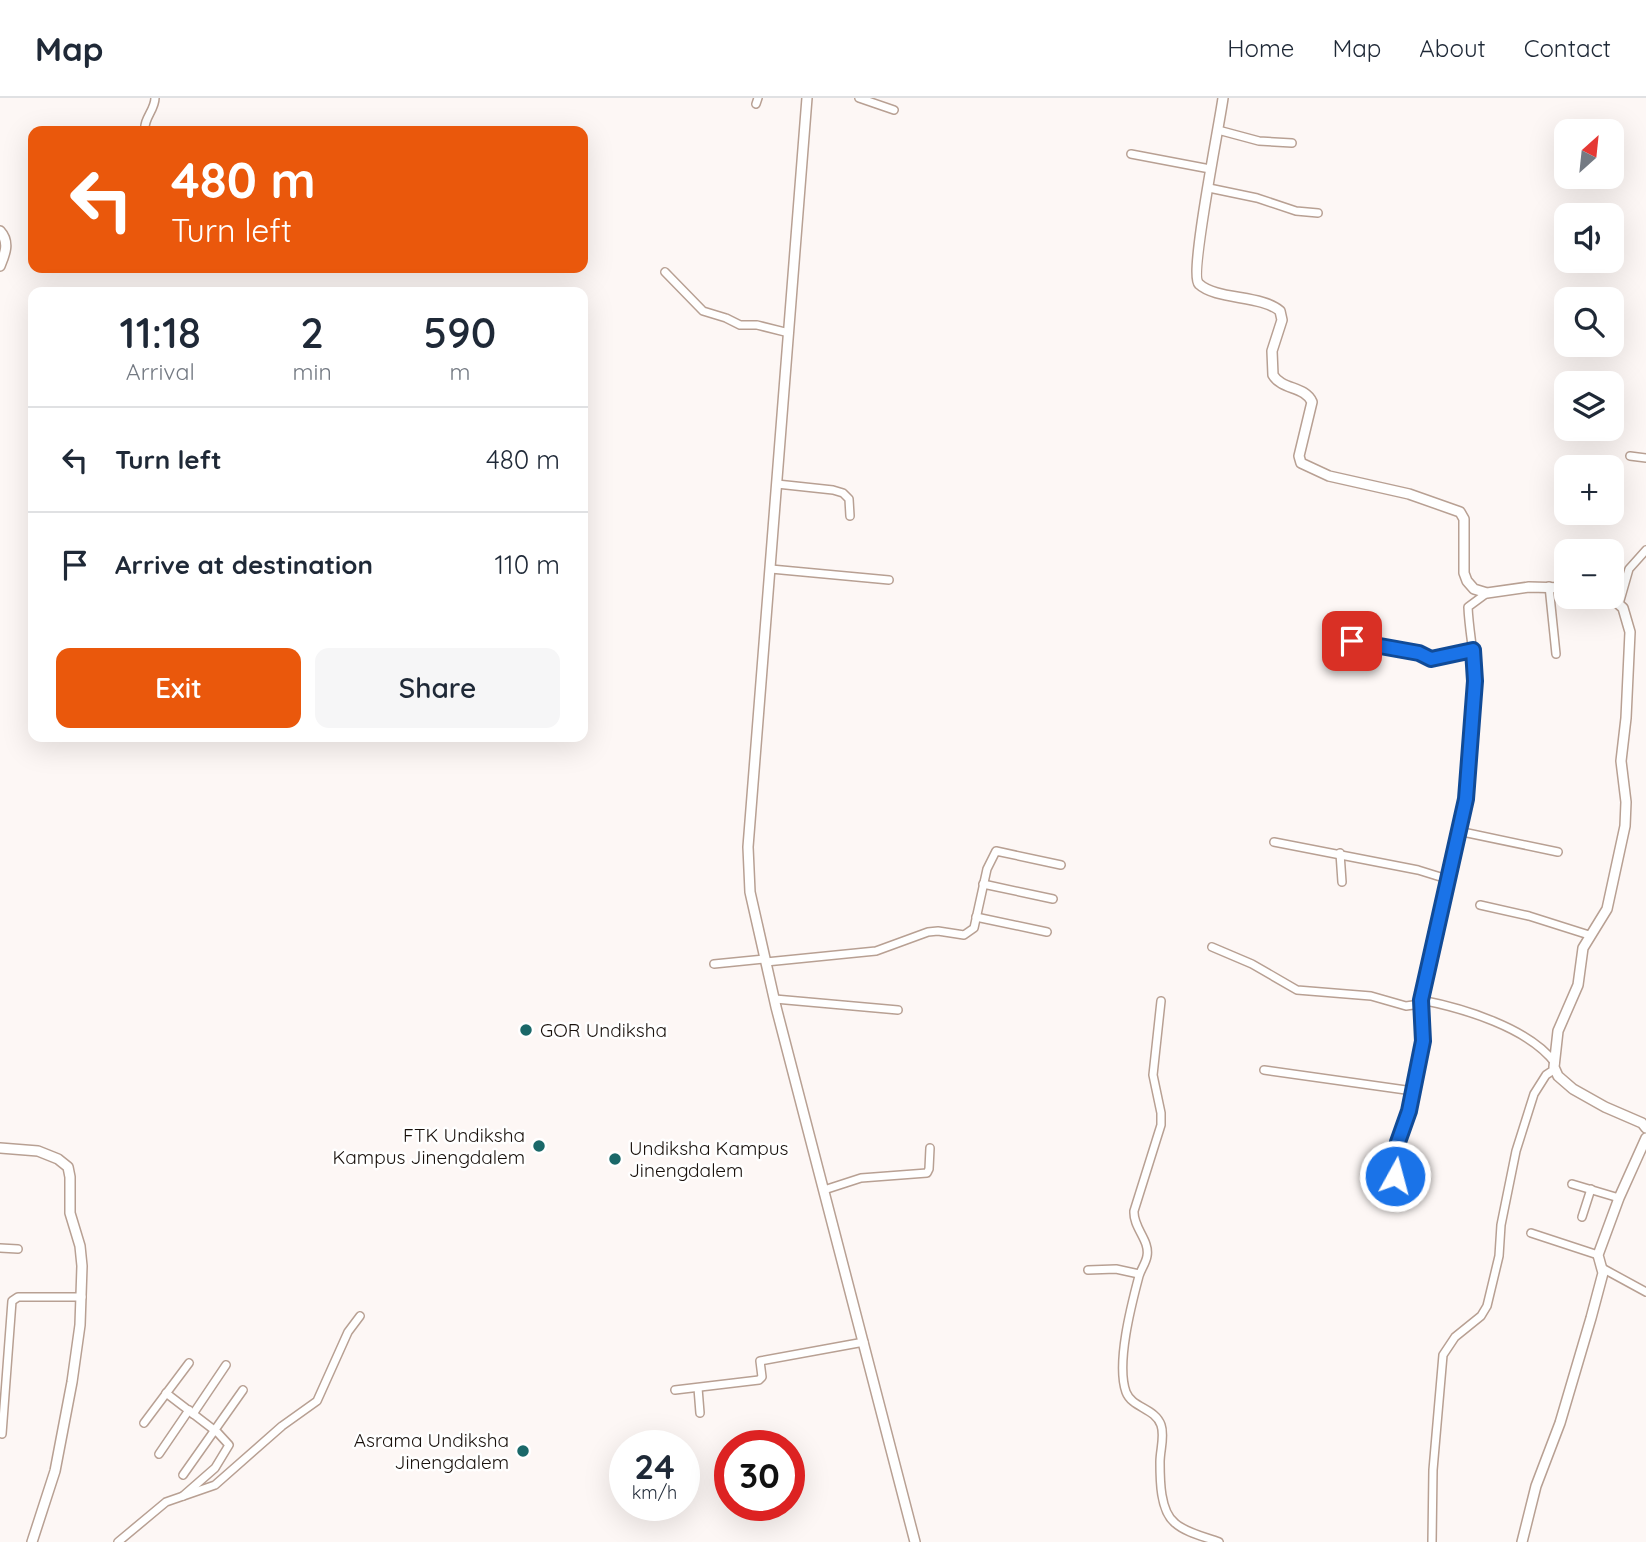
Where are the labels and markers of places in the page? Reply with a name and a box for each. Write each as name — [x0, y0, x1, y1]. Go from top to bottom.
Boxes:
pin — [1322, 611, 1382, 671]
place label: GOR Undiksha — [540, 1018, 667, 1042]
marker: GOR Undiksha — [518, 1022, 534, 1038]
place label: FTK Undiksha Kampus Jinengdalem — [333, 1123, 525, 1169]
place label: Undiksha Kampus Jinengdalem — [629, 1136, 789, 1182]
marker: FTK Undiksha Kampus Jinengdalem — [531, 1138, 547, 1154]
marker: Undiksha Kampus Jinengdalem — [607, 1151, 623, 1167]
place label: Asrama Undiksha Jinengdalem — [354, 1428, 509, 1474]
marker: Asrama Undiksha Jinengdalem — [515, 1443, 531, 1459]

